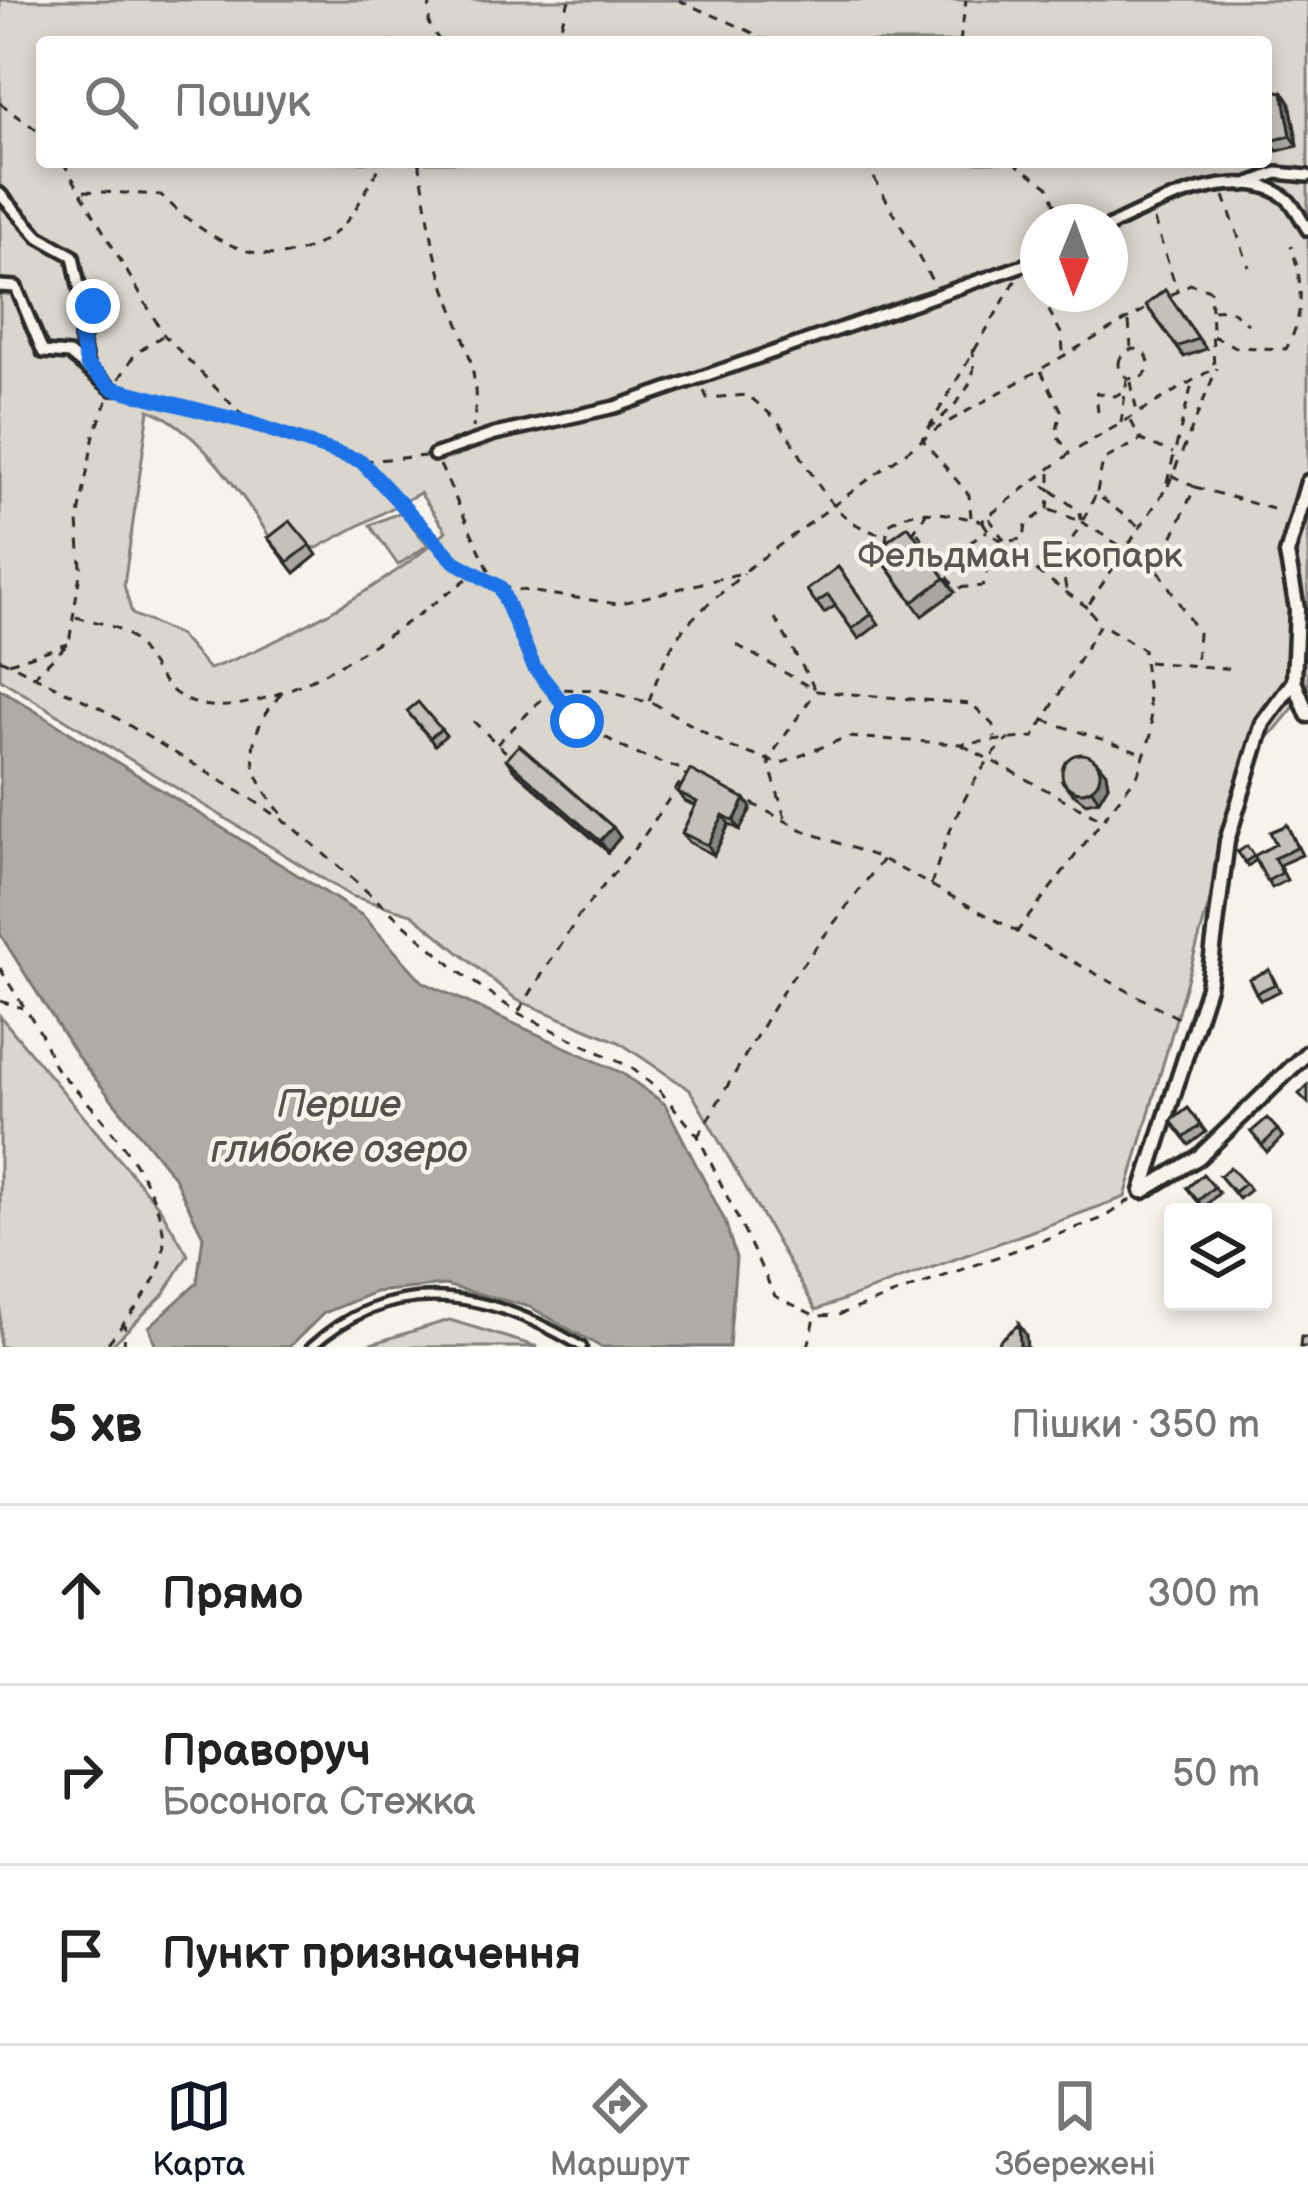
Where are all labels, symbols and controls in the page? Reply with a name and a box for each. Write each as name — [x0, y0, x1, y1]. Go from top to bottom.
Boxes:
search box — [36, 36, 1272, 168]
icon: search — [78, 69, 144, 135]
text: Пошук — [174, 75, 311, 130]
north arrow — [1020, 204, 1128, 312]
route end — [66, 279, 120, 333]
park label: Фельдман Екопарк — [857, 535, 1183, 578]
route start — [550, 694, 604, 748]
water label: Перше глибоке озеро — [210, 1082, 468, 1174]
map controls — [1164, 1203, 1272, 1311]
button: layers — [1164, 1203, 1272, 1311]
text: 5 хв — [48, 1395, 142, 1456]
text: Пішки · 350 m — [1011, 1402, 1260, 1449]
icon: ahead — [48, 1562, 114, 1628]
text: Прямо — [162, 1567, 303, 1622]
text: 300 m — [1147, 1571, 1260, 1618]
text: Праворуч — [162, 1724, 371, 1779]
icon: right — [48, 1742, 114, 1808]
text: 50 m — [1172, 1751, 1260, 1798]
text: Босонога Стежка — [162, 1779, 476, 1826]
icon: arrive — [48, 1922, 114, 1988]
text: Пункт призначення — [162, 1927, 581, 1982]
tab: Карта — [152, 2073, 245, 2185]
tab: Маршрут — [550, 2073, 690, 2185]
tab: Збережені — [995, 2073, 1156, 2185]

